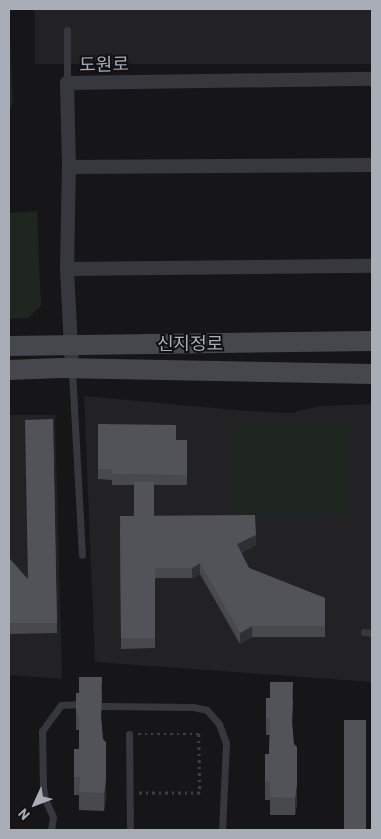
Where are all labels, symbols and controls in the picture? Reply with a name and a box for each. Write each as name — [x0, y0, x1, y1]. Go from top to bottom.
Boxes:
street label: 도원로 — [79, 53, 129, 75]
street label: 신지정로 — [157, 332, 223, 354]
north arrow — [10, 779, 60, 829]
text: N — [14, 805, 33, 824]

